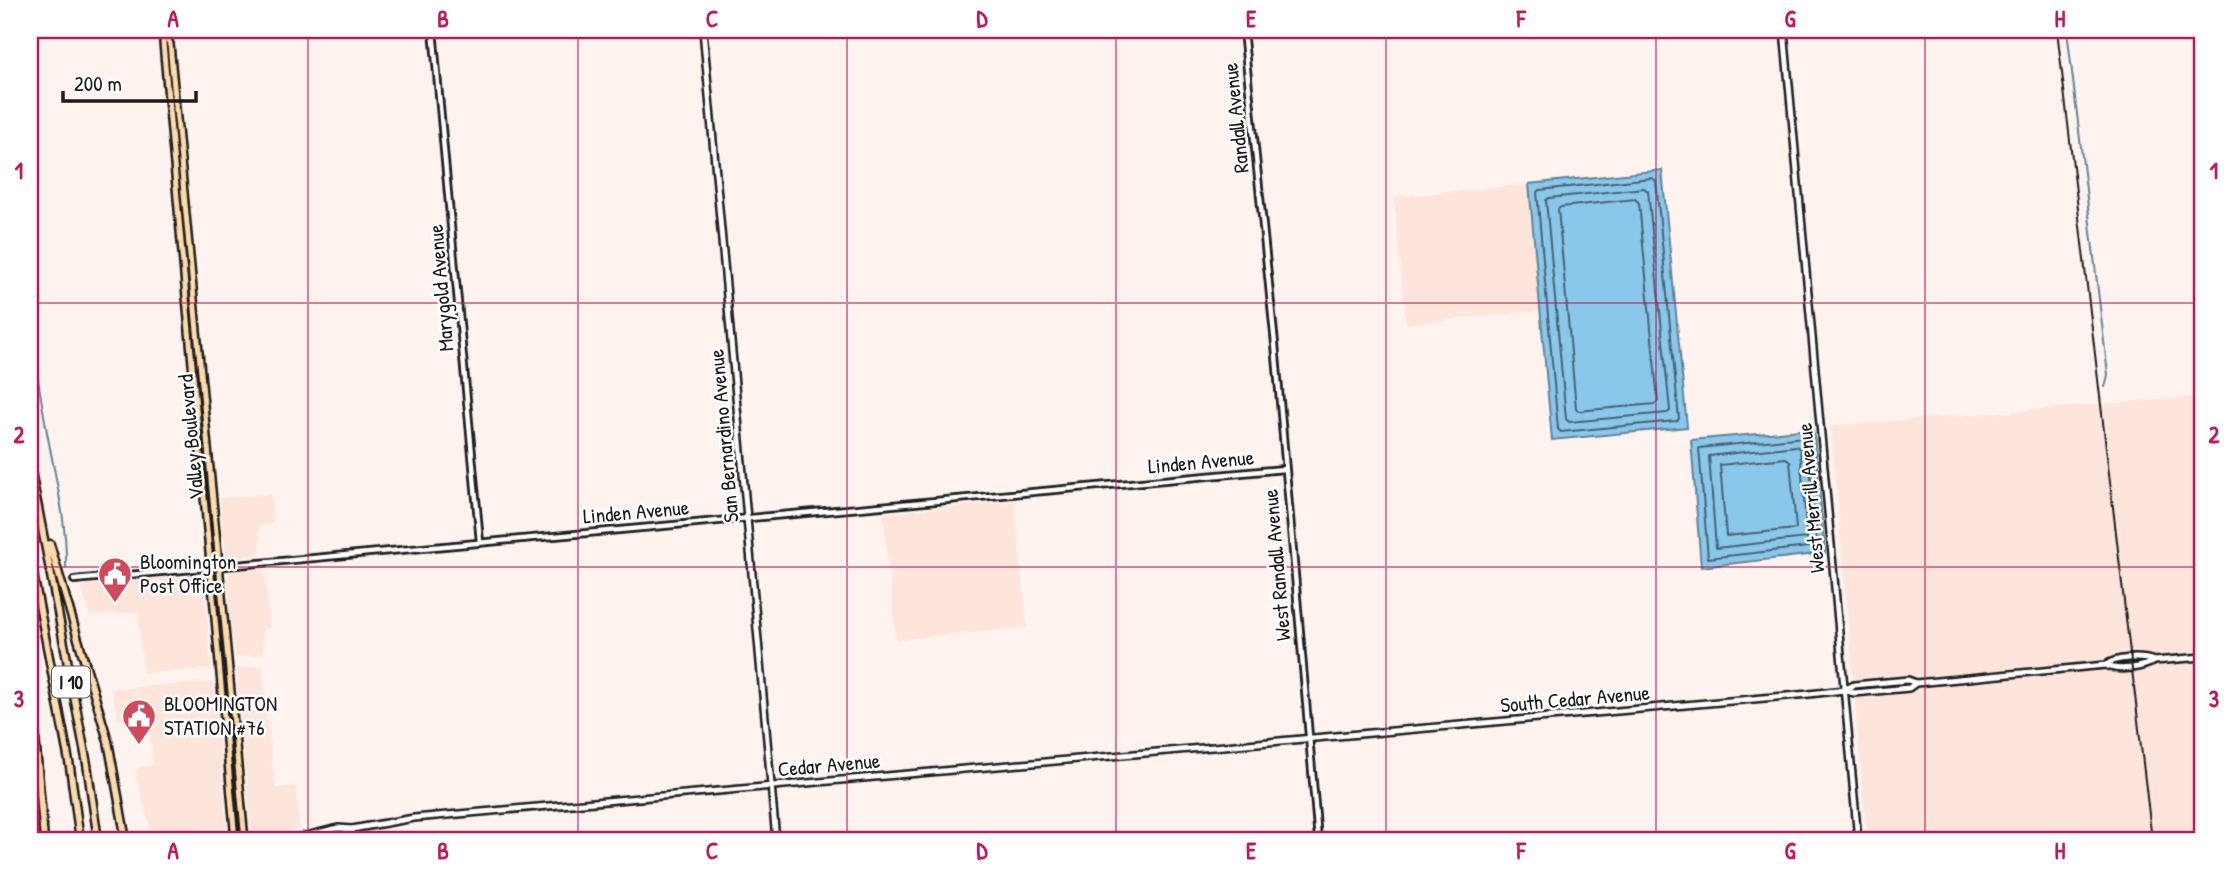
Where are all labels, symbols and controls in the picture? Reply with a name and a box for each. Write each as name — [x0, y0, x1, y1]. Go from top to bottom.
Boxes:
text: A — [167, 3, 179, 34]
text: B — [437, 3, 449, 34]
text: C — [706, 3, 718, 34]
text: D — [977, 3, 989, 34]
text: E — [1246, 3, 1257, 34]
text: F — [1516, 3, 1527, 34]
text: G — [1784, 3, 1796, 34]
text: H — [2055, 3, 2066, 34]
scale bar — [63, 60, 196, 104]
street label: Randall Avenue — [1215, 61, 1256, 175]
text: 200 m — [74, 69, 122, 98]
text: 1 — [15, 155, 23, 186]
text: 1 — [2210, 155, 2218, 186]
street label: Marygold Avenue — [421, 223, 460, 353]
street label: San Bernardino Avenue — [701, 348, 746, 524]
street label: Valley Boulevard — [171, 373, 210, 501]
text: 2 — [14, 419, 25, 450]
text: 2 — [2209, 419, 2220, 450]
street label: West Merrill Avenue — [1790, 422, 1831, 574]
street label: Linden Avenue — [1147, 442, 1255, 481]
street label: West Randall Avenue — [1255, 488, 1298, 642]
street label: Linden Avenue — [582, 492, 690, 531]
place label: Bloomington Post Office — [140, 547, 236, 600]
public building icon: Bloomington Post Office — [96, 555, 134, 604]
road number: I 10 — [52, 666, 90, 698]
street label: South Cedar Avenue — [1499, 678, 1651, 719]
text: 3 — [14, 683, 24, 714]
text: 3 — [2209, 683, 2219, 714]
place label: BLOOMINGTON STATION #76 — [164, 689, 277, 742]
public building icon: BLOOMINGTON STATION #76 — [120, 697, 158, 746]
street label: Cedar Avenue — [777, 746, 881, 783]
text: A — [167, 835, 179, 866]
text: B — [437, 835, 449, 866]
text: C — [706, 835, 718, 866]
text: D — [977, 835, 989, 866]
text: E — [1246, 835, 1257, 866]
text: F — [1516, 835, 1527, 866]
text: G — [1784, 835, 1796, 866]
text: H — [2055, 835, 2066, 866]

